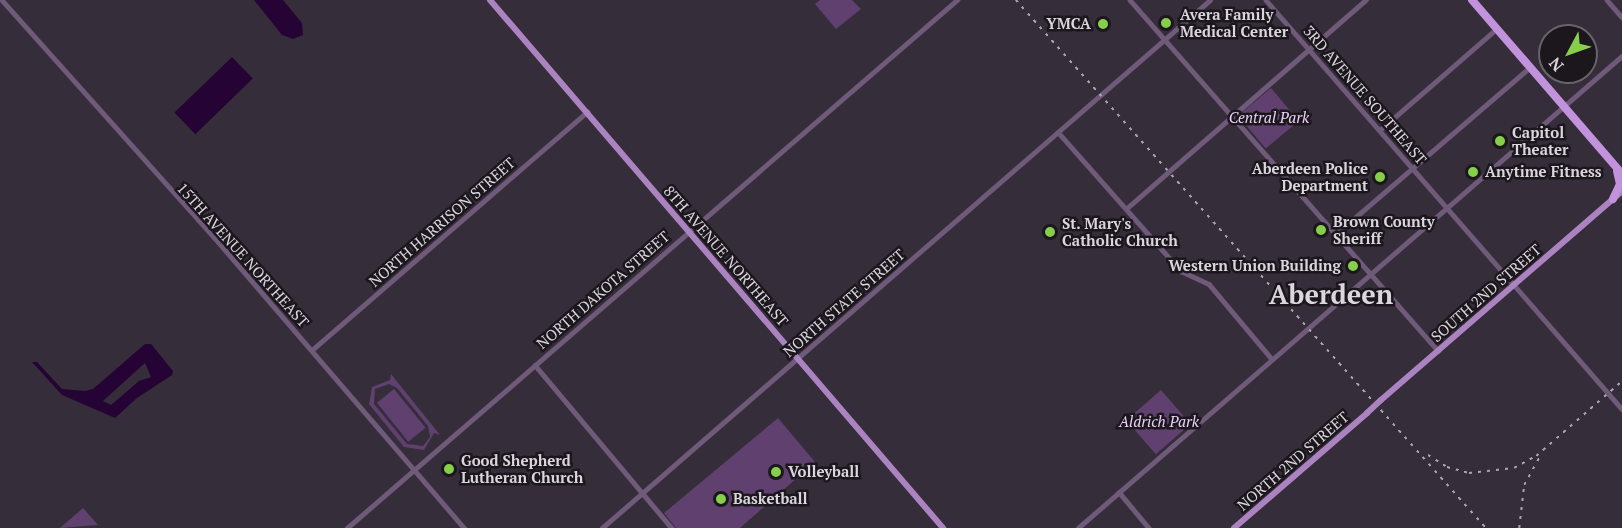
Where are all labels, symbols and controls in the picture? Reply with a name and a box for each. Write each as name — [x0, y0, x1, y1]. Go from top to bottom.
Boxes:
place label: Avera Family Medical Center — [1180, 5, 1288, 40]
marker: Avera Family Medical Center — [1157, 14, 1175, 32]
place label: YMCA — [1046, 15, 1091, 33]
marker: YMCA — [1096, 17, 1110, 31]
street label: 3RD AVENUE SOUTHEAST — [1300, 22, 1430, 168]
north arrow — [1538, 24, 1598, 84]
text: N — [1544, 53, 1568, 76]
park label: Central Park — [1229, 109, 1309, 127]
place label: Capitol Theater — [1512, 123, 1569, 158]
marker: Capitol Theater — [1493, 134, 1507, 148]
street label: NORTH HARRISON STREET — [365, 154, 519, 290]
place label: Aberdeen Police Department — [1252, 159, 1368, 194]
place label: Anytime Fitness — [1485, 163, 1601, 181]
marker: Anytime Fitness — [1466, 165, 1480, 179]
marker: Aberdeen Police Department — [1373, 170, 1387, 184]
street label: 15TH AVENUE NORTHEAST — [173, 179, 313, 331]
street label: 8TH AVENUE NORTHEAST — [660, 182, 792, 330]
place label: Brown County Sheriff — [1333, 212, 1435, 247]
place label: St. Mary's Catholic Church — [1062, 214, 1178, 249]
marker: Brown County Sheriff — [1314, 223, 1328, 237]
marker: St. Mary's Catholic Church — [1043, 225, 1057, 239]
street label: NORTH DAKOTA STREET — [533, 227, 673, 353]
street label: SOUTH 2ND STREET — [1427, 240, 1545, 346]
street label: NORTH STATE STREET — [780, 245, 908, 361]
place label: Western Union Building — [1169, 257, 1341, 275]
marker: Western Union Building — [1346, 259, 1360, 273]
district label: Aberdeen — [1269, 279, 1393, 311]
street label: NORTH 2ND STREET — [1234, 408, 1352, 514]
park label: Aldrich Park — [1119, 413, 1199, 431]
place label: Good Shepherd Lutheran Church — [461, 451, 583, 486]
marker: Good Shepherd Lutheran Church — [442, 462, 456, 476]
place label: Volleyball — [788, 463, 859, 481]
marker: Volleyball — [769, 465, 783, 479]
place label: Basketball — [733, 490, 808, 508]
marker: Basketball — [714, 492, 728, 506]

